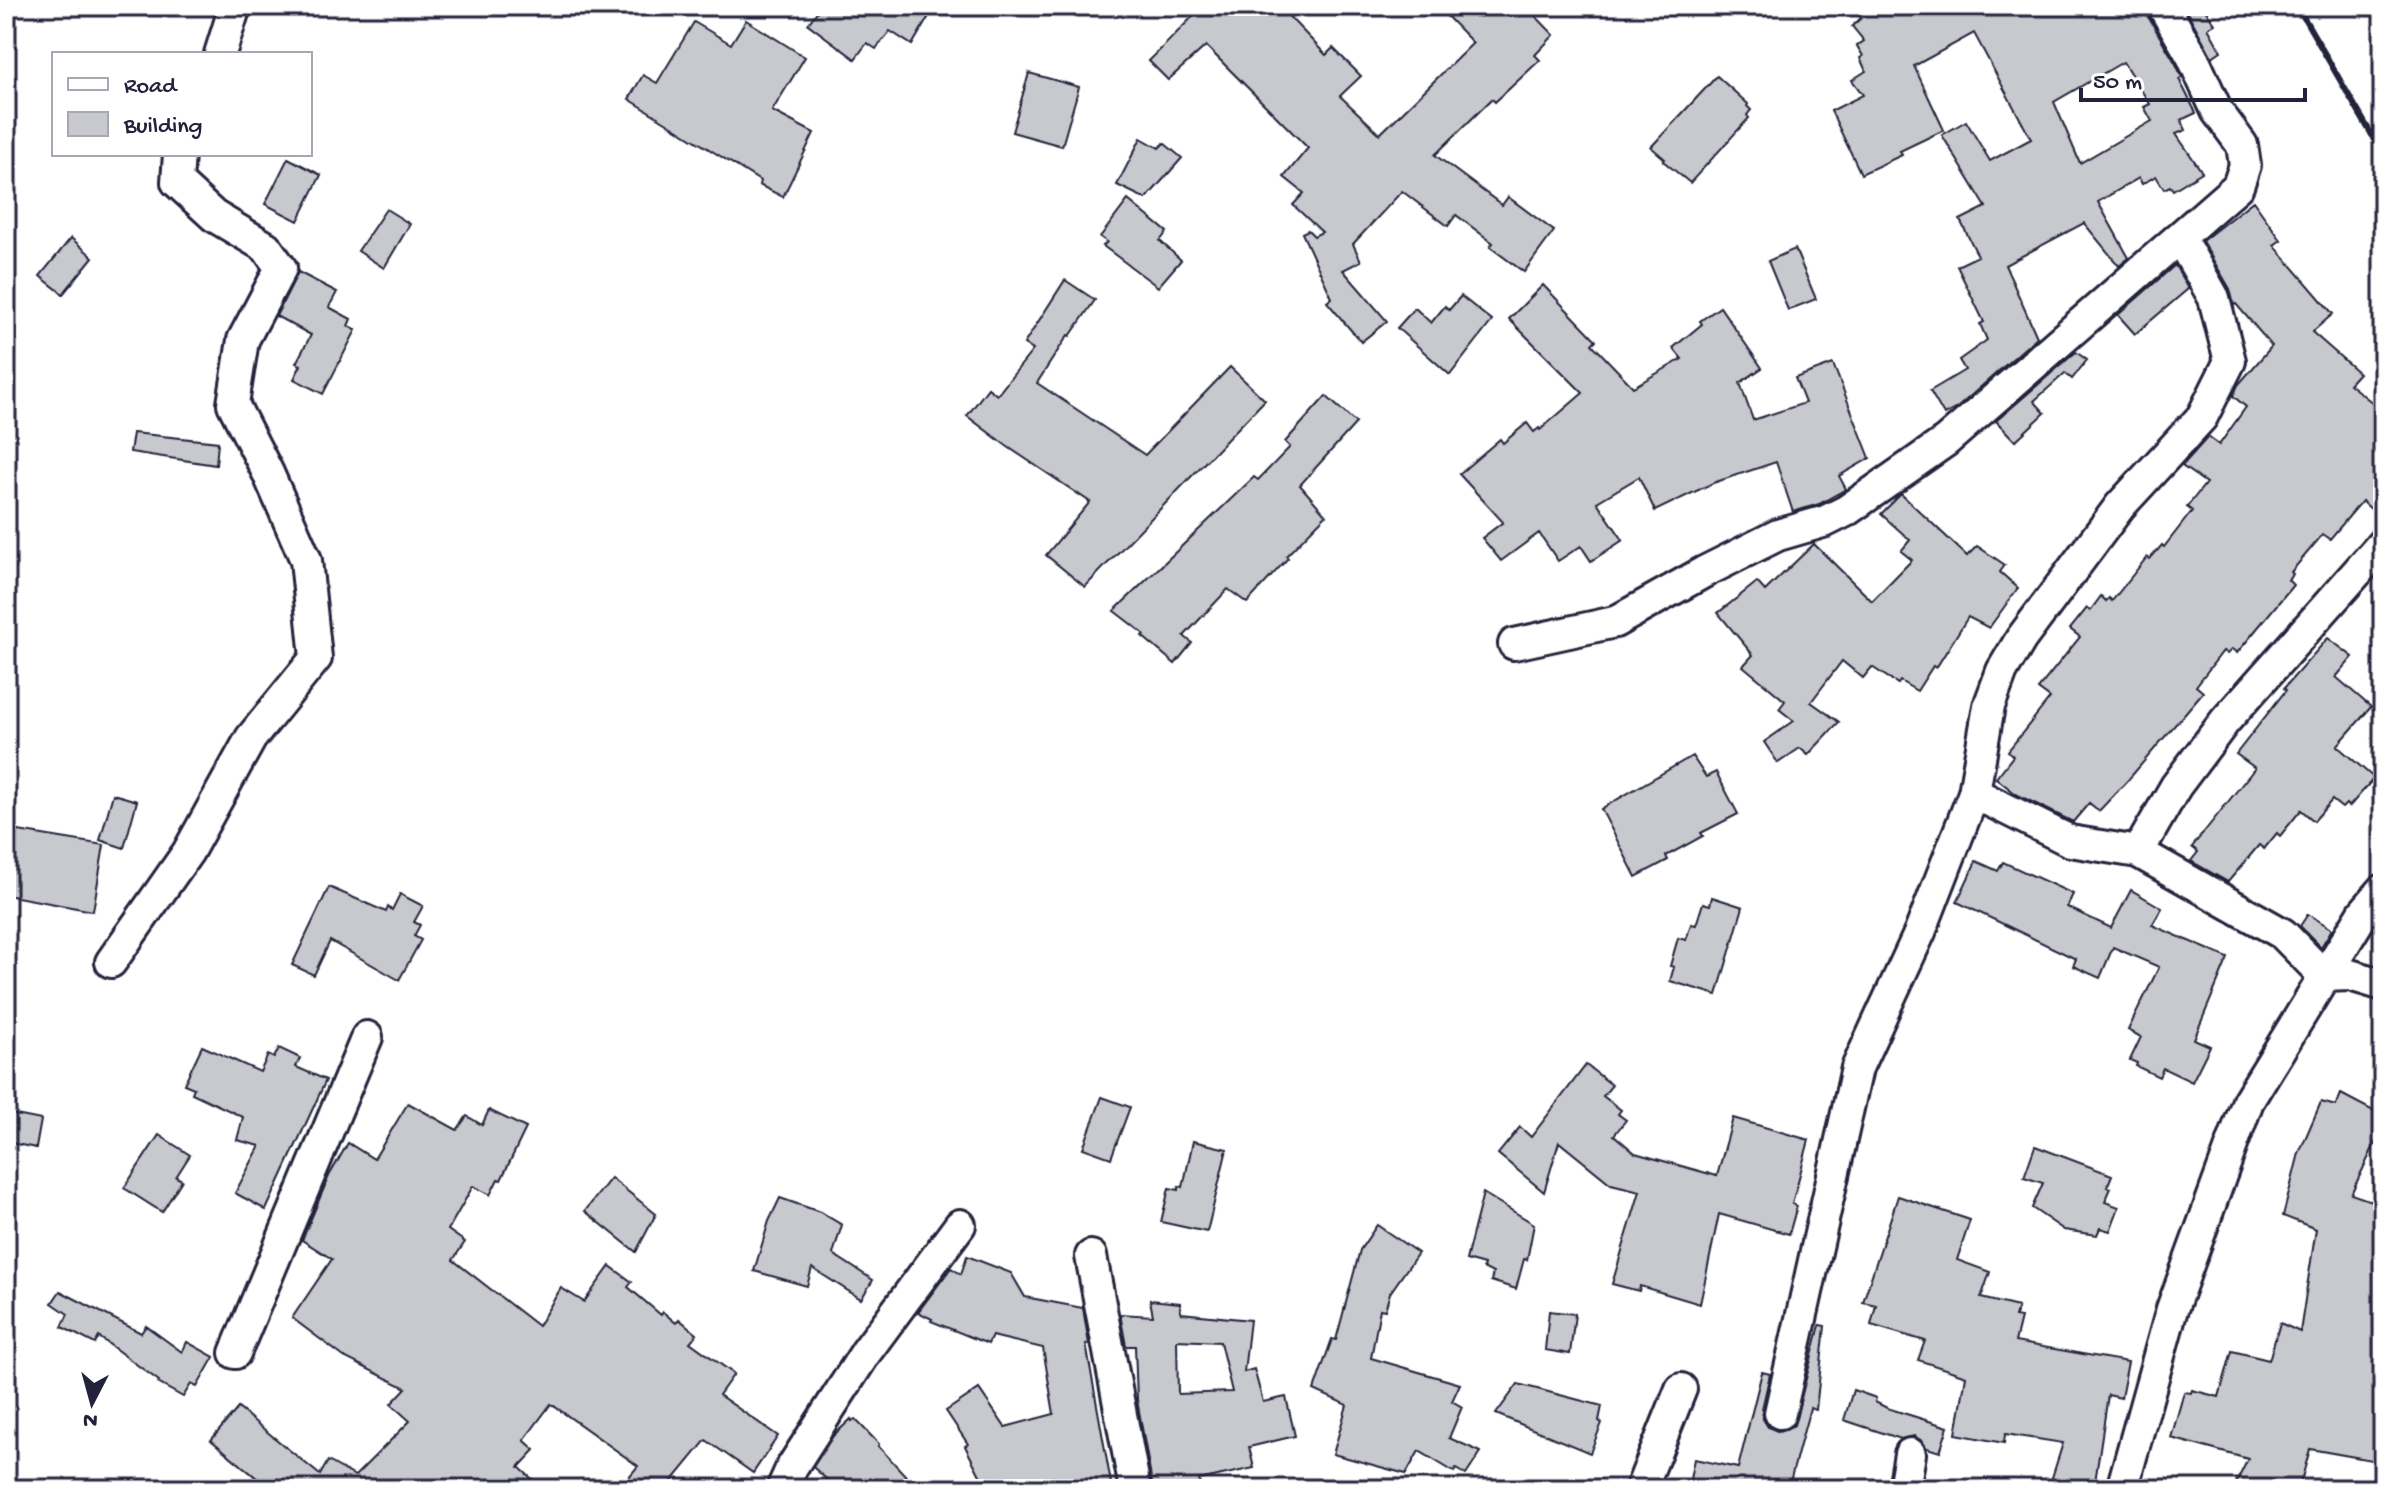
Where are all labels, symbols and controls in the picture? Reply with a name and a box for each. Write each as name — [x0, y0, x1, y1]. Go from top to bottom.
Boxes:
legend — [52, 52, 312, 156]
scale bar — [2081, 52, 2305, 102]
text: 50 m — [2093, 69, 2142, 98]
text: Road — [124, 73, 178, 102]
text: Building — [123, 113, 202, 142]
north arrow — [52, 1363, 132, 1443]
text: N — [82, 1405, 99, 1433]

